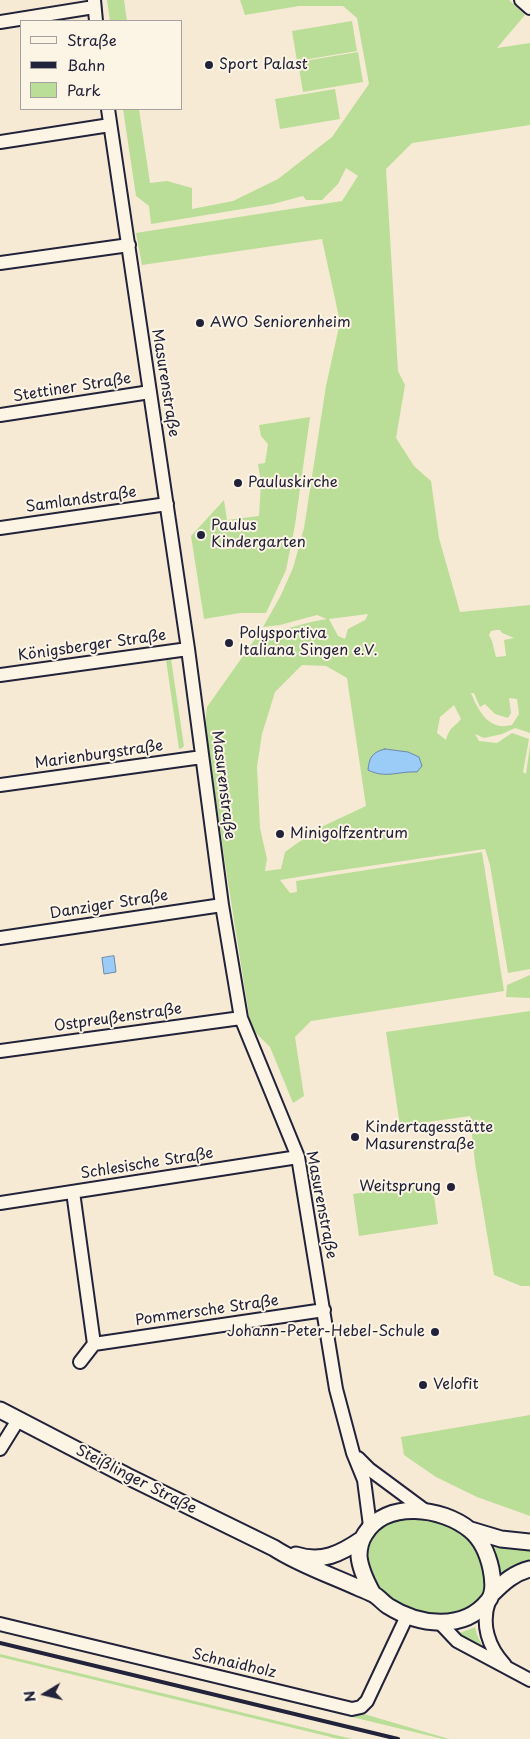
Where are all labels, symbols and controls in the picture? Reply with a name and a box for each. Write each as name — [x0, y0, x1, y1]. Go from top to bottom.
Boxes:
legend — [20, 20, 182, 110]
text: Straße — [67, 28, 117, 51]
text: Bahn — [67, 53, 105, 76]
place label: Sport Palast — [219, 56, 308, 74]
marker: Sport Palast — [203, 59, 215, 71]
text: Park — [67, 78, 101, 101]
place label: AWO Seniorenheim — [210, 314, 351, 332]
marker: AWO Seniorenheim — [194, 317, 206, 329]
street label: Masurenstraße — [148, 328, 182, 438]
street label: Stettiner Straße — [12, 370, 132, 406]
place label: Pauluskirche — [248, 474, 338, 492]
marker: Pauluskirche — [232, 477, 244, 489]
street label: Samlandstraße — [24, 483, 138, 517]
place label: Paulus Kindergarten — [211, 517, 306, 552]
marker: Paulus Kindergarten — [195, 529, 207, 541]
place label: Polysportiva Italiana Singen e.V. — [239, 625, 378, 660]
street label: Königsberger Straße — [17, 627, 167, 665]
marker: Polysportiva Italiana Singen e.V. — [223, 637, 235, 649]
street label: Masurenstraße — [207, 730, 239, 840]
street label: Marienburgstraße — [34, 737, 164, 773]
place label: Minigolfzentrum — [290, 825, 408, 843]
marker: Minigolfzentrum — [274, 828, 286, 840]
street label: Danziger Straße — [49, 887, 169, 923]
street label: Ostpreußenstraße — [53, 1000, 183, 1036]
place label: Kindertagesstätte Masurenstraße — [365, 1119, 493, 1154]
marker: Kindertagesstätte Masurenstraße — [349, 1131, 361, 1143]
street label: Schlesische Straße — [79, 1145, 215, 1183]
street label: Masurenstraße — [302, 1150, 340, 1260]
place label: Weitsprung — [359, 1178, 441, 1196]
marker: Weitsprung — [445, 1181, 457, 1193]
street label: Pommersche Straße — [134, 1292, 280, 1330]
place label: Johann-Peter-Hebel-Schule — [227, 1323, 425, 1341]
marker: Johann-Peter-Hebel-Schule — [429, 1326, 441, 1338]
place label: Velofit — [433, 1376, 479, 1394]
marker: Velofit — [417, 1379, 429, 1391]
street label: Steißlinger Straße — [73, 1442, 199, 1518]
street label: Schnaidholz — [190, 1646, 278, 1682]
north arrow — [20, 1669, 70, 1719]
text: N — [18, 1689, 41, 1704]

